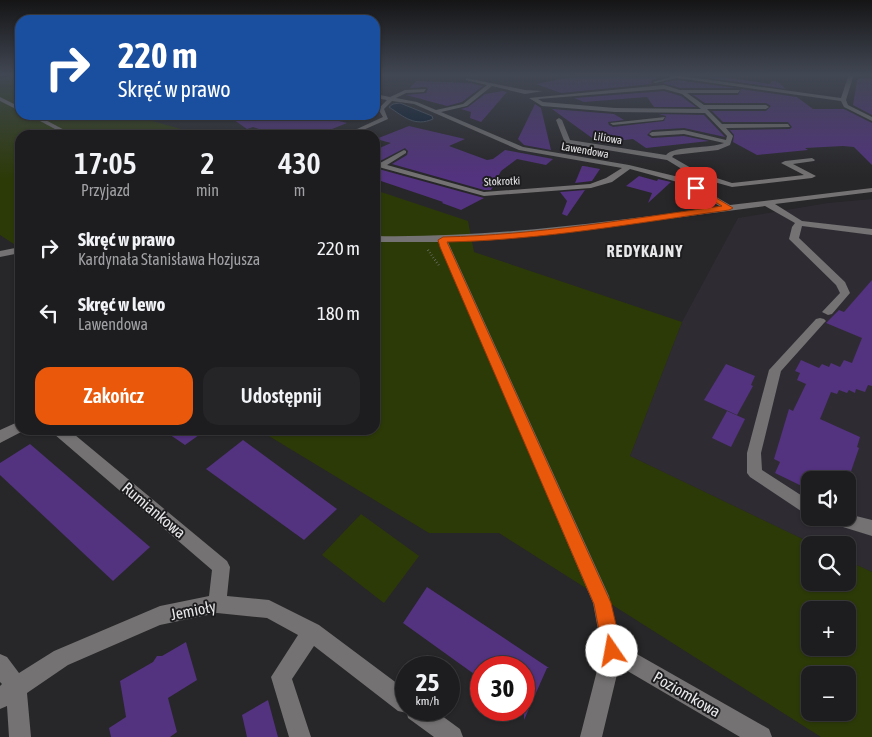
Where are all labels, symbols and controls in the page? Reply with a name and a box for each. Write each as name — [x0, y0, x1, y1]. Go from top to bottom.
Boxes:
icon: right — [35, 35, 100, 100]
text: 220 m — [118, 35, 197, 75]
text: Skręć w prawo — [118, 76, 231, 102]
street label: Liliowa — [593, 130, 623, 146]
street label: Lawendowa — [560, 140, 610, 160]
text: 17:05 — [74, 146, 137, 180]
text: 2 — [200, 146, 215, 180]
text: 430 — [278, 146, 321, 180]
pin — [675, 167, 717, 209]
street label: Stokrotki — [484, 174, 520, 188]
icon: arrive — [682, 174, 710, 202]
text: Przyjazd — [81, 181, 130, 199]
text: min — [196, 181, 219, 199]
text: m — [294, 181, 305, 199]
text: Skręć w prawo — [78, 228, 175, 250]
icon: right — [35, 234, 63, 262]
text: 220 m — [317, 237, 360, 259]
district label: REDYKAJNY — [607, 242, 683, 260]
text: Kardynała Stanisława Hozjusza — [78, 250, 260, 268]
text: Skręć w lewo — [78, 293, 165, 315]
icon: left — [35, 299, 63, 327]
text: 180 m — [317, 302, 360, 324]
text: Lawendowa — [78, 315, 148, 333]
button: Zakończ — [35, 367, 193, 425]
button: Udostępnij — [203, 367, 360, 425]
map controls — [801, 471, 856, 721]
button: sound — [801, 471, 856, 526]
street label: Rumiankowa — [119, 478, 189, 542]
button: search — [801, 536, 856, 591]
street label: Jemioły — [169, 597, 218, 624]
button: + — [801, 601, 856, 656]
position arrow — [585, 624, 637, 676]
speed limit sign: 30 — [470, 656, 535, 721]
button: − — [801, 666, 856, 721]
text: 25 — [416, 668, 439, 696]
street label: Poziomkowa — [650, 668, 724, 720]
text: km/h — [416, 694, 439, 708]

